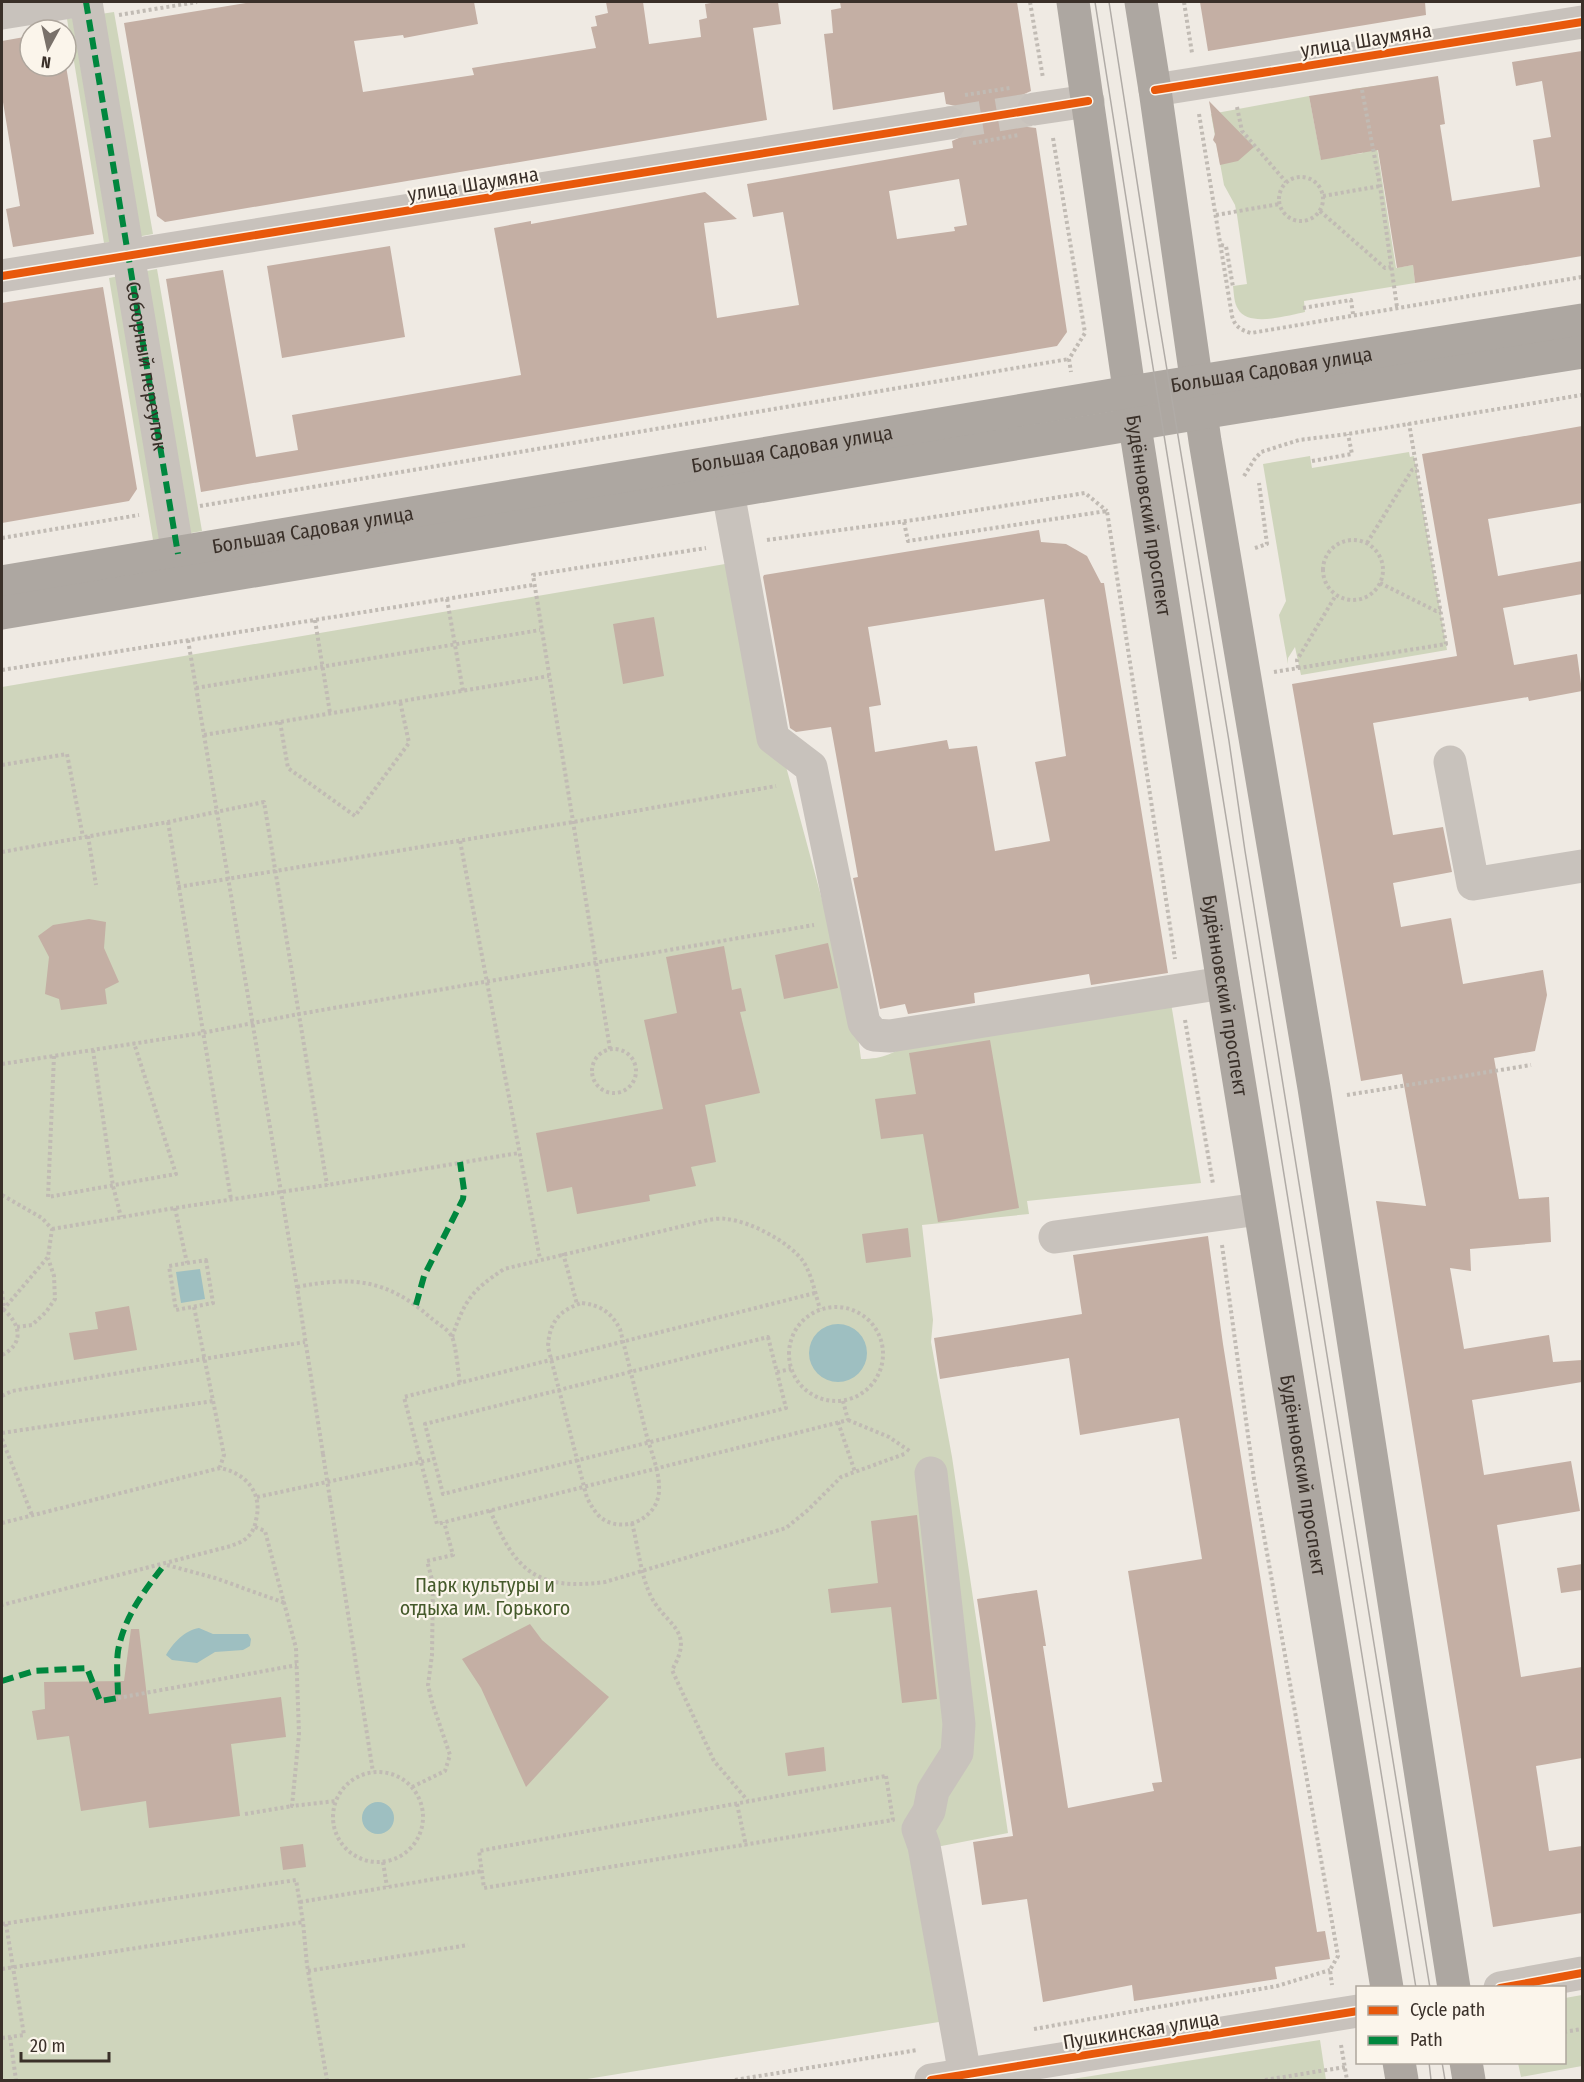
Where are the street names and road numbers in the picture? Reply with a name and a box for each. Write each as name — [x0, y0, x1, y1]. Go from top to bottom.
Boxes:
street label: улица Шаумяна — [1299, 18, 1433, 62]
street label: улица Шаумяна — [406, 162, 540, 206]
street label: Соборный переулок — [121, 280, 173, 453]
street label: Большая Садовая улица — [1169, 342, 1374, 397]
street label: Будённовский проспект — [1121, 413, 1177, 619]
street label: Большая Садовая улица — [689, 420, 894, 478]
street label: Большая Садовая улица — [210, 501, 415, 558]
street label: Будённовский проспект — [1197, 893, 1253, 1099]
street label: Будённовский проспект — [1275, 1373, 1332, 1578]
street label: Пушкинская улица — [1061, 2006, 1221, 2054]

